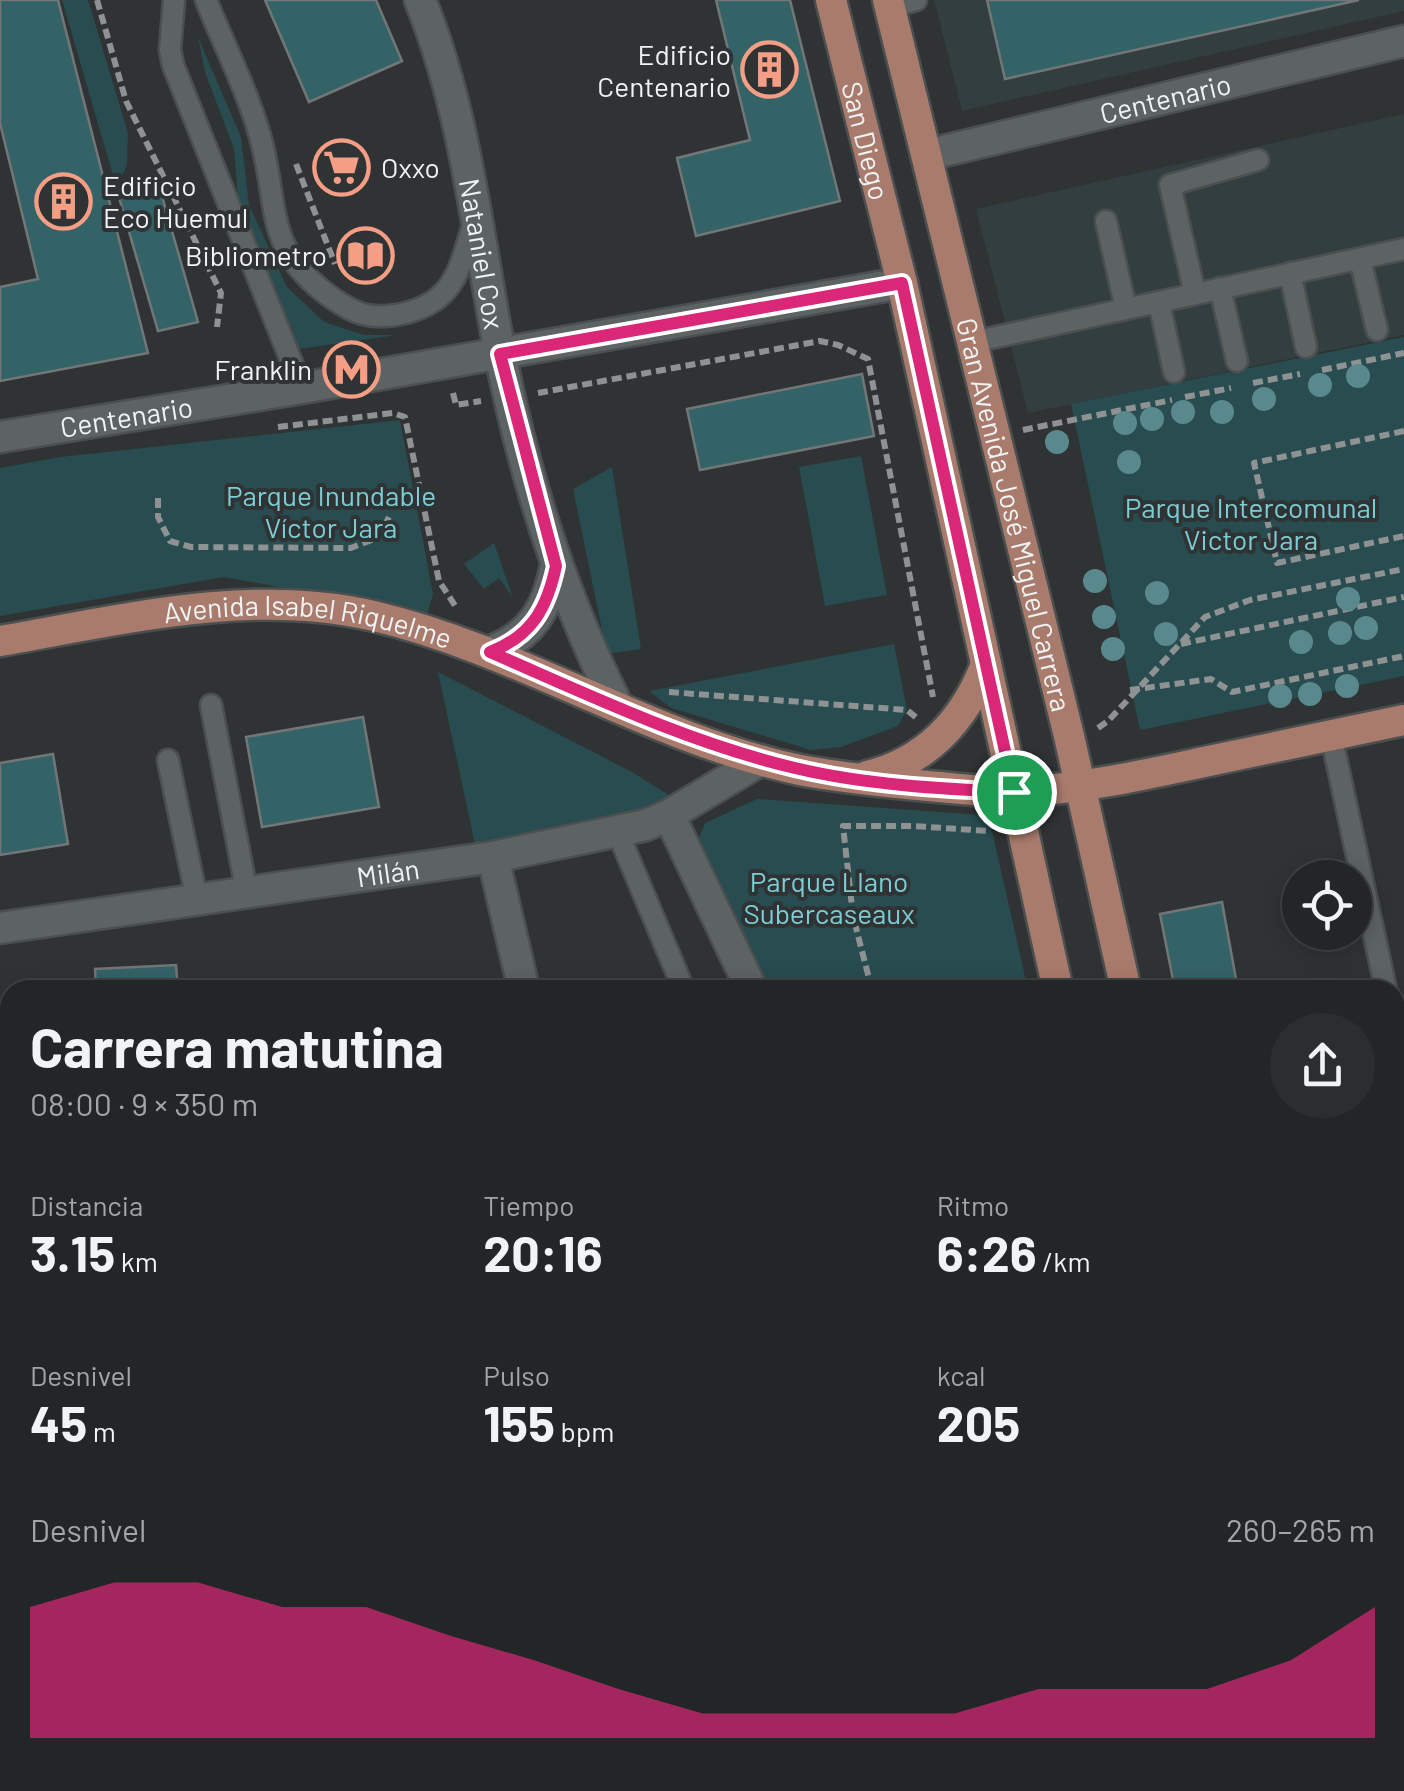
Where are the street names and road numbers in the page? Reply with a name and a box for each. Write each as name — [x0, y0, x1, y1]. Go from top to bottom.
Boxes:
street label: Centenario — [1096, 66, 1234, 130]
street label: San Diego — [835, 78, 897, 203]
street label: Nataniel Cox — [453, 176, 512, 332]
street label: Gran Avenida José Miguel Carrera — [950, 314, 1079, 715]
street label: Centenario — [58, 389, 195, 444]
street label: Avenida Isabel Riquelme — [161, 588, 457, 655]
street label: Milán — [354, 851, 422, 893]

